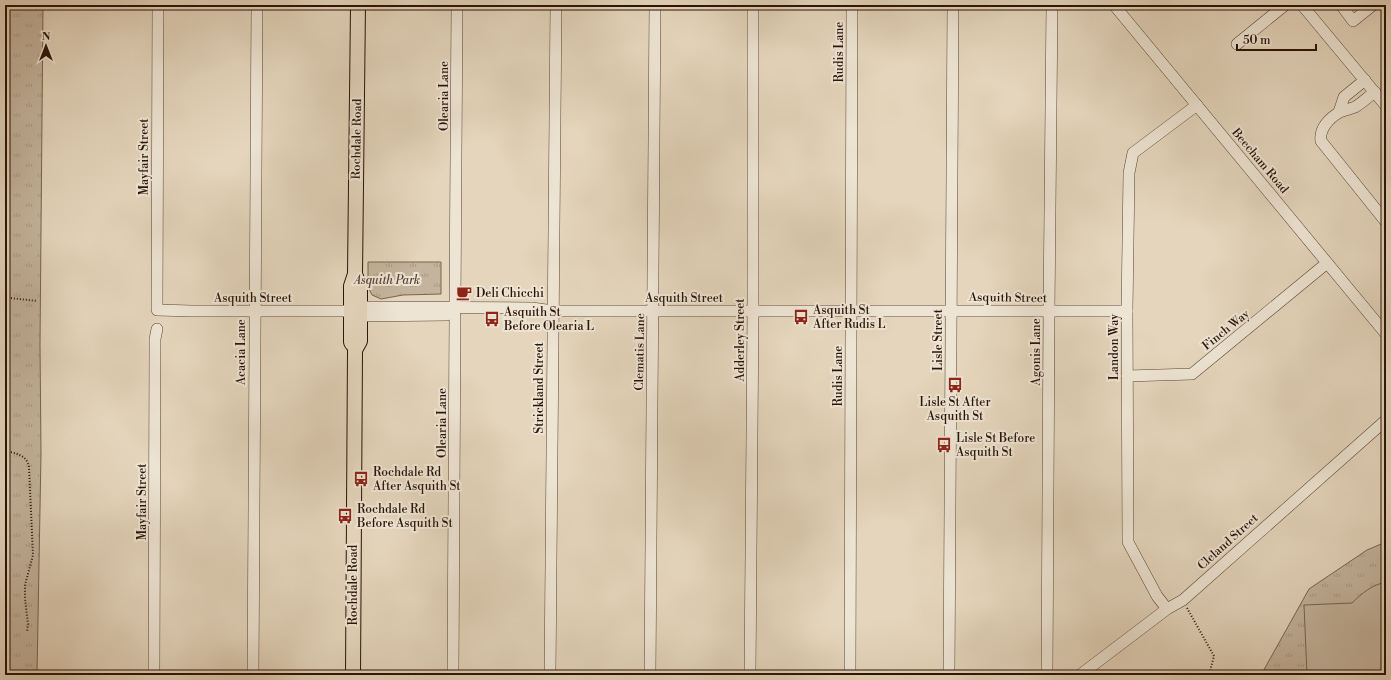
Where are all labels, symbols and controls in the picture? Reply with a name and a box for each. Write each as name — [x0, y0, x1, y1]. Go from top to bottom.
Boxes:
street label: Rudis Lane — [832, 22, 847, 82]
north arrow — [26, 26, 66, 66]
scale bar — [1237, 26, 1316, 52]
text: N — [42, 30, 51, 44]
text: 50 m — [1243, 33, 1271, 48]
street label: Olearia Lane — [437, 61, 452, 131]
street label: Rochdale Road — [349, 98, 365, 180]
street label: Mayfair Street — [137, 118, 152, 196]
street label: Beecham Road — [1228, 125, 1292, 197]
park label: Asquith Park — [352, 273, 420, 288]
cafe icon: Deli Chicchi — [455, 284, 473, 302]
place label: Deli Chicchi — [476, 286, 544, 301]
street label: Asquith Street — [968, 290, 1048, 306]
street label: Asquith Street — [213, 291, 293, 306]
street label: Asquith Street — [644, 291, 724, 306]
street label: Adderley Street — [733, 298, 748, 383]
place label: Asquith St After Rudis L — [812, 303, 886, 332]
place label: Asquith St Before Olearia L — [503, 305, 594, 334]
street label: Finch Way — [1199, 306, 1253, 354]
bus stop icon: Asquith St After Rudis L — [792, 308, 810, 326]
street label: Lisle Street — [931, 308, 946, 371]
bus stop icon: Asquith St Before Olearia L — [483, 310, 501, 328]
street label: Clematis Lane — [632, 313, 648, 391]
street label: Landon Way — [1107, 314, 1122, 380]
street label: Agonis Lane — [1029, 318, 1044, 387]
street label: Acacia Lane — [234, 319, 249, 386]
street label: Strickland Street — [532, 342, 547, 434]
street label: Rudis Lane — [831, 346, 846, 406]
bus stop icon: Lisle St After Asquith St — [946, 376, 964, 394]
street label: Olearia Lane — [435, 388, 450, 458]
place label: Lisle St After Asquith St — [919, 395, 991, 424]
place label: Lisle St Before Asquith St — [955, 431, 1035, 460]
bus stop icon: Lisle St Before Asquith St — [935, 436, 953, 454]
street label: Mayfair Street — [135, 463, 150, 541]
place label: Rochdale Rd After Asquith St — [372, 465, 461, 494]
bus stop icon: Rochdale Rd After Asquith St — [352, 470, 370, 488]
place label: Rochdale Rd Before Asquith St — [356, 502, 453, 531]
bus stop icon: Rochdale Rd Before Asquith St — [336, 507, 354, 525]
street label: Cleland Street — [1195, 510, 1262, 573]
street label: Rochdale Road — [346, 544, 361, 625]

